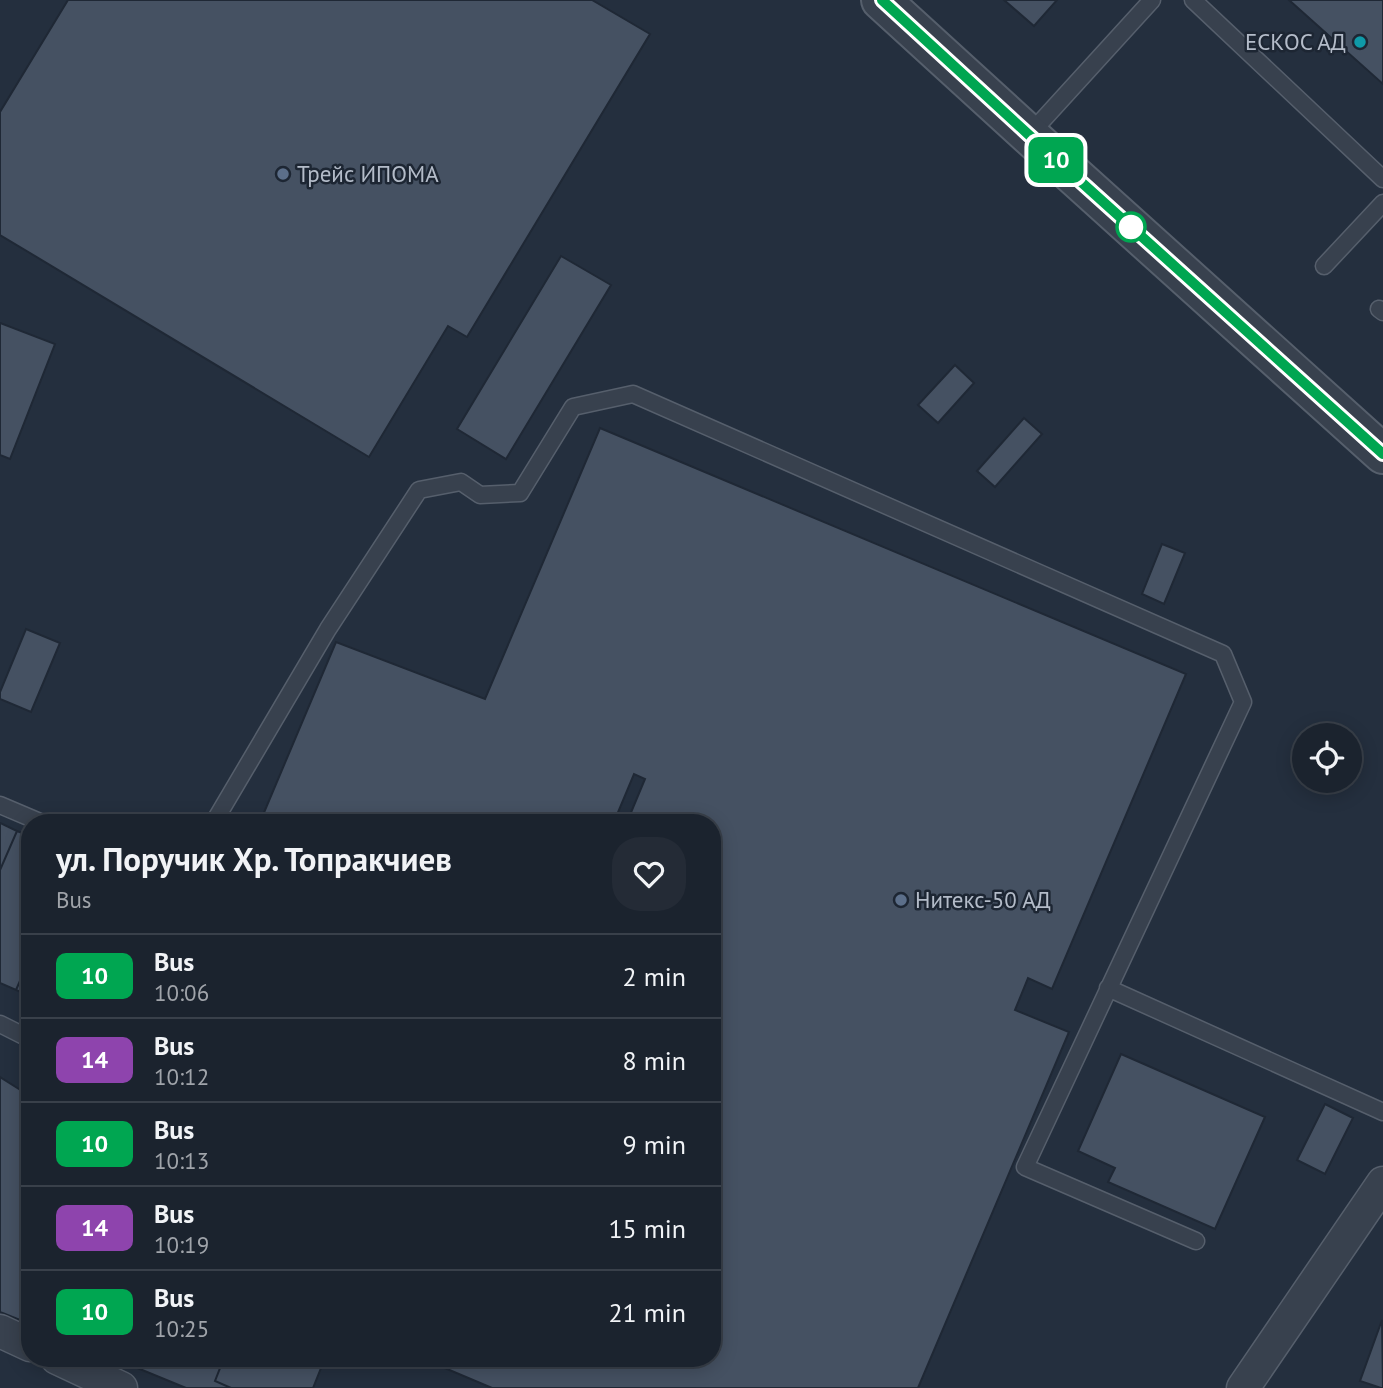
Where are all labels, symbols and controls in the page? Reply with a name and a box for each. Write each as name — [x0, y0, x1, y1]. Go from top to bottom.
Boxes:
place label: ЕСКОС АД — [1245, 27, 1346, 56]
marker: ЕСКОС АД — [1352, 34, 1368, 50]
line badge: 10 — [1024, 137, 1088, 183]
text: 10 — [1042, 144, 1070, 175]
place label: Трейс ИПОМА — [297, 159, 439, 188]
marker: Трейс ИПОМА — [275, 166, 291, 182]
unlabelled marker — [1116, 212, 1146, 242]
map controls — [1292, 723, 1362, 793]
button: locate — [1292, 723, 1362, 793]
text: ул. Поручик Хр. Топракчиев — [56, 837, 452, 880]
button: heart — [612, 837, 686, 911]
text: Bus — [56, 885, 92, 914]
place label: Нитекс-50 АД — [915, 885, 1051, 914]
marker: Нитекс-50 АД — [893, 892, 909, 908]
text: Bus — [154, 945, 194, 978]
text: 10 — [81, 960, 108, 991]
text: 2 min — [623, 960, 686, 993]
text: 10:06 — [154, 978, 209, 1007]
text: Bus — [154, 1029, 194, 1062]
text: 14 — [81, 1044, 108, 1075]
text: 8 min — [623, 1044, 686, 1077]
text: 10:12 — [154, 1062, 209, 1091]
text: Bus — [154, 1113, 194, 1146]
text: 10 — [81, 1128, 108, 1159]
text: 9 min — [623, 1128, 686, 1161]
text: 10:13 — [154, 1146, 209, 1175]
text: Bus — [154, 1197, 194, 1230]
text: 14 — [81, 1212, 108, 1243]
text: 15 min — [608, 1212, 686, 1245]
text: 10:19 — [154, 1230, 209, 1259]
text: Bus — [154, 1281, 194, 1314]
text: 10 — [81, 1296, 108, 1327]
text: 21 min — [608, 1296, 686, 1329]
text: 10:25 — [154, 1314, 209, 1343]

